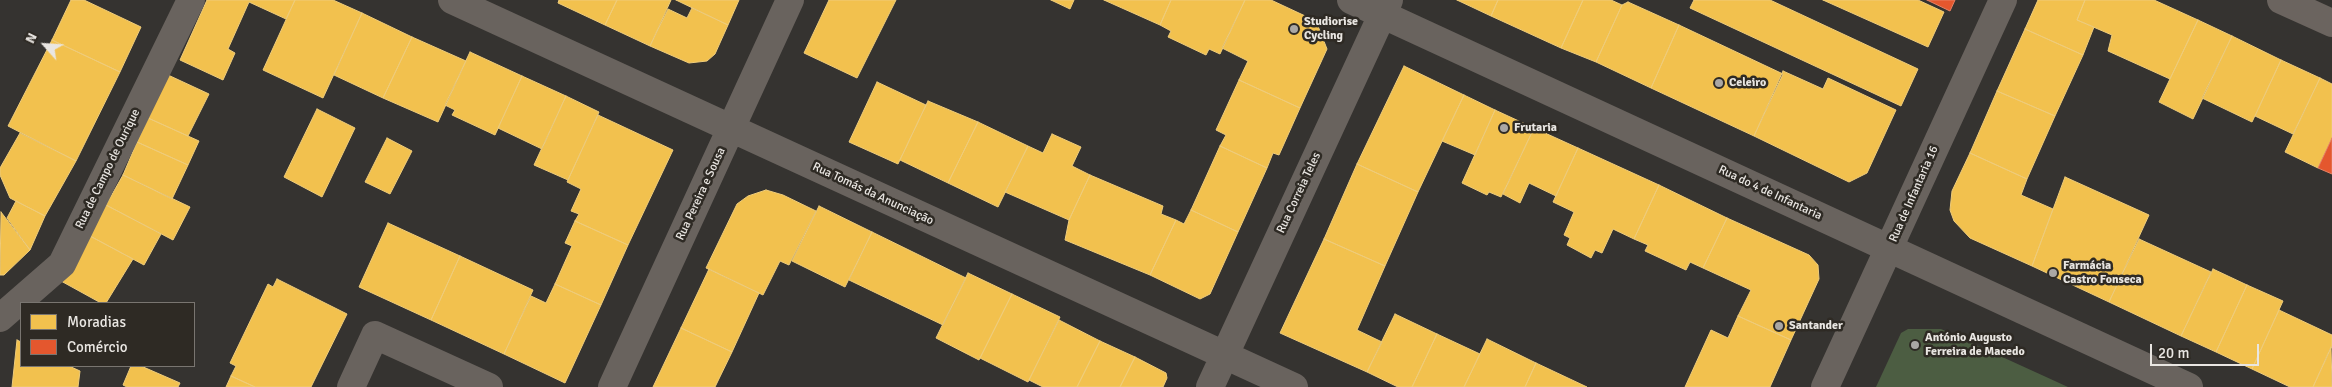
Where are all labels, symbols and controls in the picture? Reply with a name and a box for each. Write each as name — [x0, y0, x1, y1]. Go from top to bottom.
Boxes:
place label: Studiorise Cycling — [1304, 15, 1358, 43]
north arrow — [20, 20, 70, 70]
marker: Studiorise Cycling — [1288, 23, 1300, 35]
text: N — [21, 30, 41, 46]
place label: Celeiro — [1729, 76, 1766, 90]
marker: Celeiro — [1713, 77, 1725, 89]
street label: Rua de Campo de Ourique — [73, 107, 143, 231]
place label: Frutaria — [1514, 121, 1557, 135]
marker: Frutaria — [1498, 122, 1510, 134]
street label: Rua de Infantaria 16 — [1886, 144, 1942, 244]
street label: Rua Pereira e Sousa — [673, 145, 729, 243]
street label: Rua Correia Teles — [1274, 150, 1324, 236]
street label: Rua Tomás da Anunciação — [810, 160, 936, 228]
street label: Rua do 4 de Infantaria — [1716, 163, 1824, 223]
place label: Farmácia Castro Fonseca — [2063, 259, 2142, 287]
marker: Farmácia Castro Fonseca — [2047, 267, 2059, 279]
legend — [20, 302, 195, 367]
text: Moradias — [67, 313, 126, 331]
place label: Santander — [1789, 319, 1843, 333]
marker: Santander — [1773, 320, 1785, 332]
place label: António Augusto Ferreira de Macedo — [1925, 331, 2025, 359]
scale bar — [2152, 334, 2261, 366]
text: Comércio — [67, 338, 128, 356]
marker: António Augusto Ferreira de Macedo — [1909, 339, 1921, 351]
text: 20 m — [2158, 344, 2189, 362]

